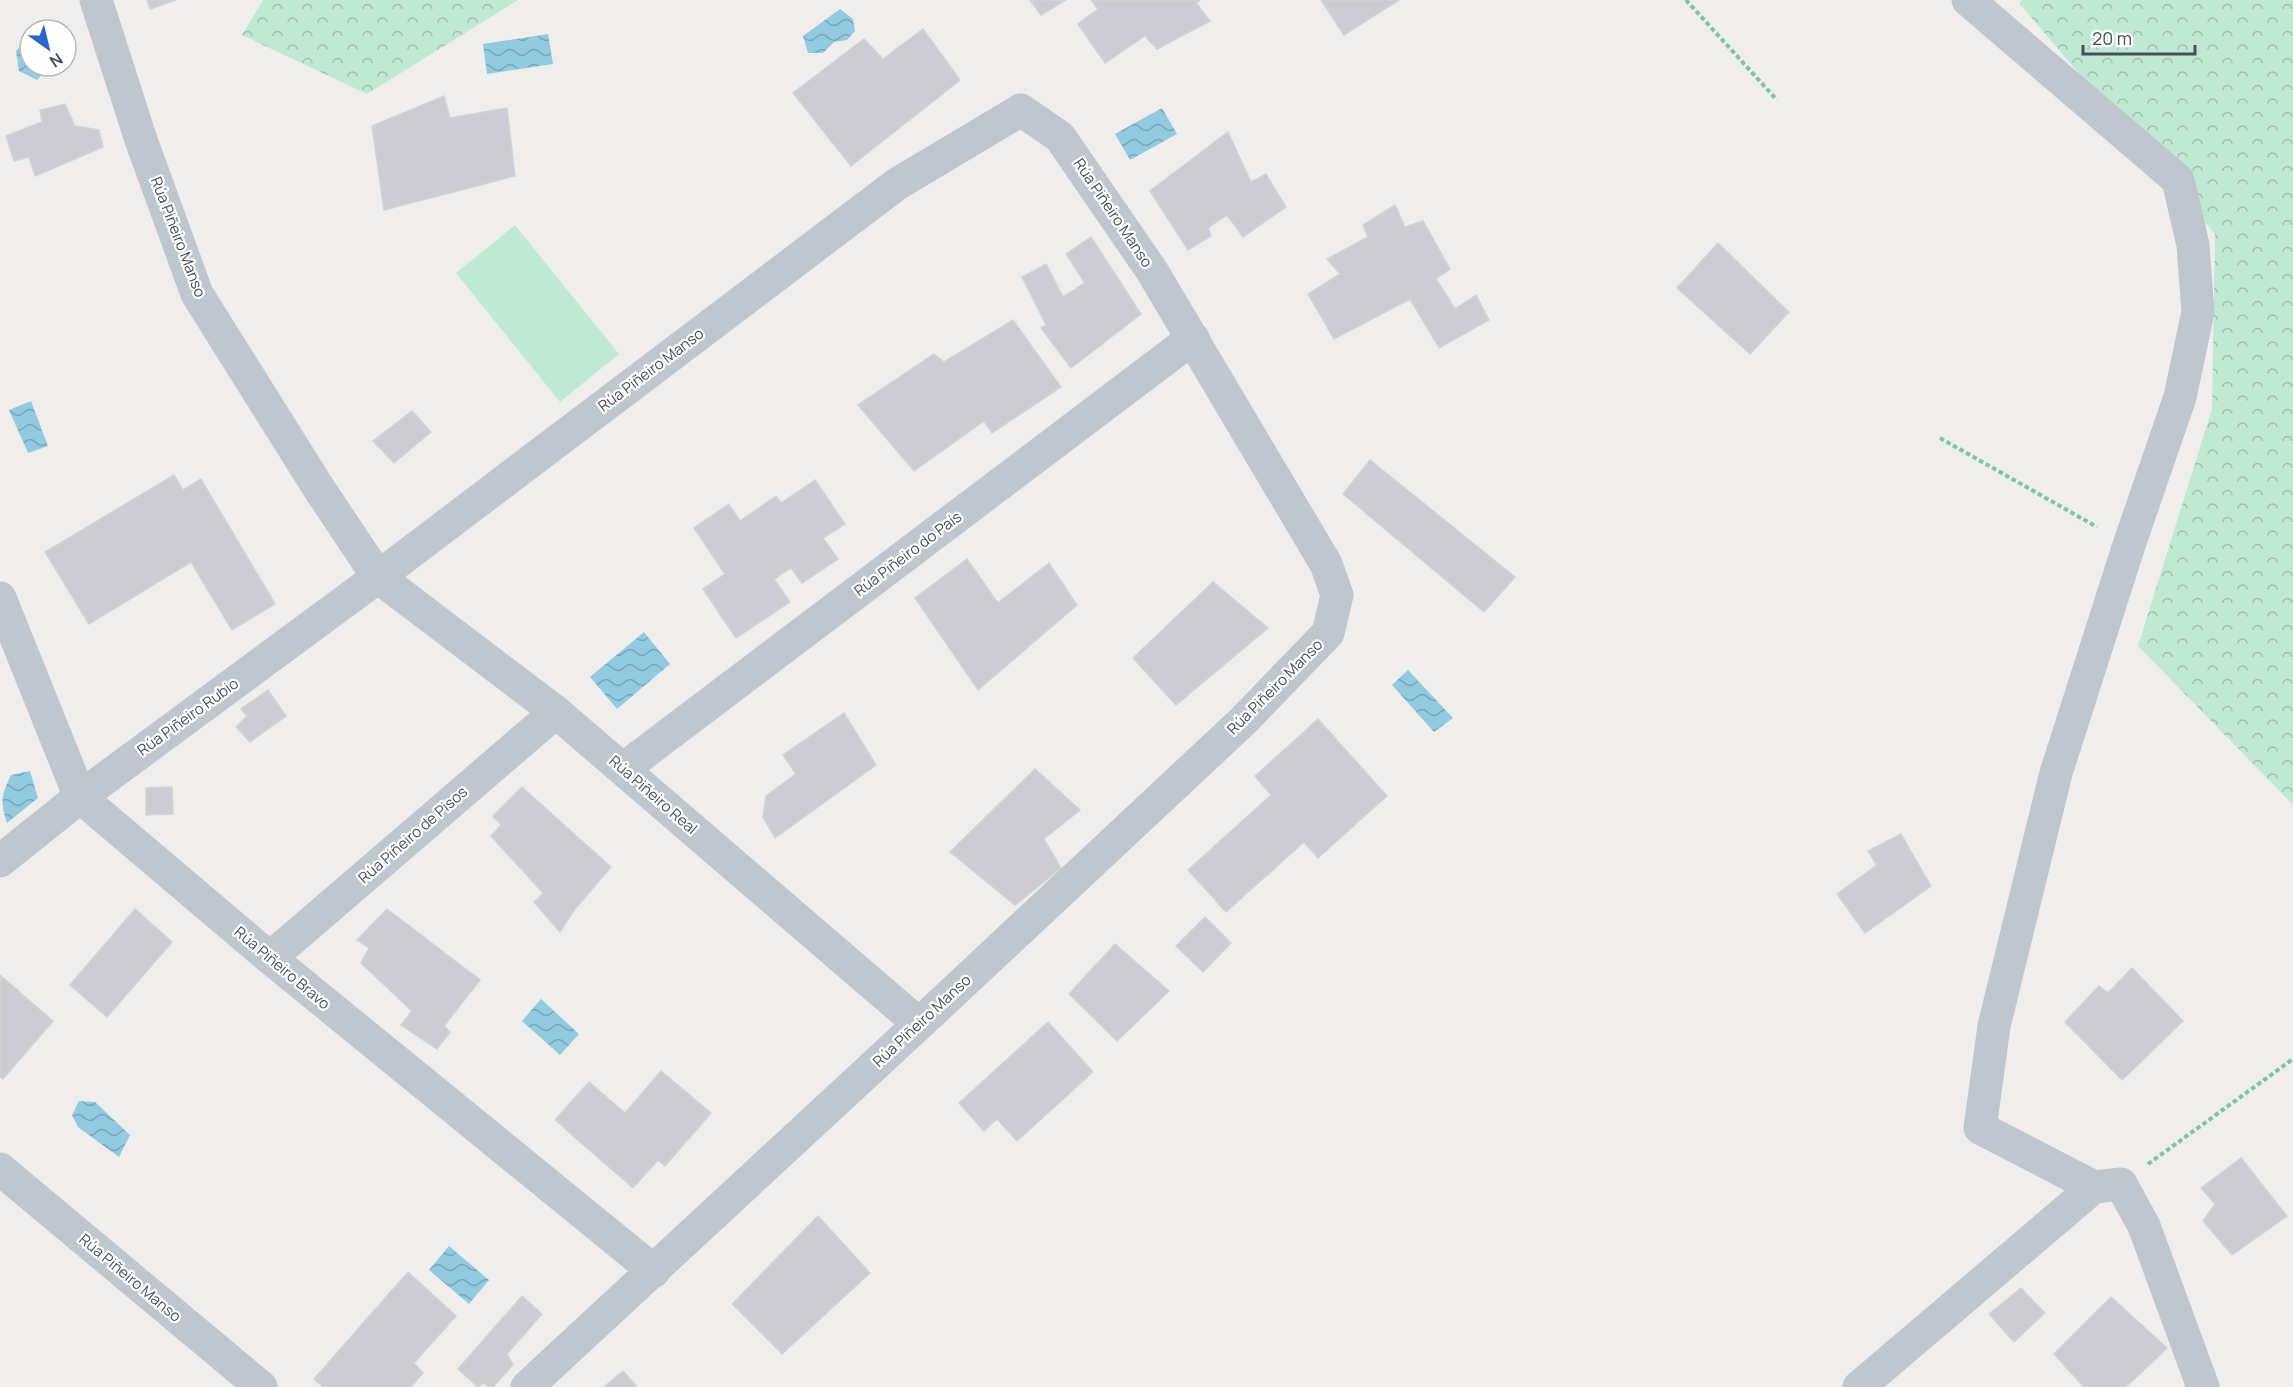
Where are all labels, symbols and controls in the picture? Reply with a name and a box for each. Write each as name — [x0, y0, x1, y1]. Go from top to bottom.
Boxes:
north arrow — [18, 18, 78, 78]
scale bar — [2083, 18, 2196, 56]
text: 20 m — [2092, 26, 2132, 50]
text: N — [45, 48, 67, 73]
street label: Rúa Piñeiro Manso — [1069, 154, 1158, 271]
street label: Rúa Piñeiro Manso — [146, 174, 211, 300]
street label: Rúa Piñeiro Manso — [594, 323, 708, 416]
street label: Rúa Piñeiro do País — [850, 506, 966, 601]
street label: Rúa Piñeiro Manso — [1222, 634, 1327, 739]
street label: Rúa Piñeiro Rubio — [133, 673, 243, 760]
street label: Rúa Piñeiro Real — [605, 750, 702, 839]
street label: Rúa Piñeiro de Pisos — [354, 781, 472, 888]
street label: Rúa Piñeiro Bravo — [230, 921, 335, 1014]
street label: Rúa Piñeiro Manso — [868, 970, 975, 1072]
street label: Rúa Piñeiro Manso — [75, 1229, 186, 1327]

